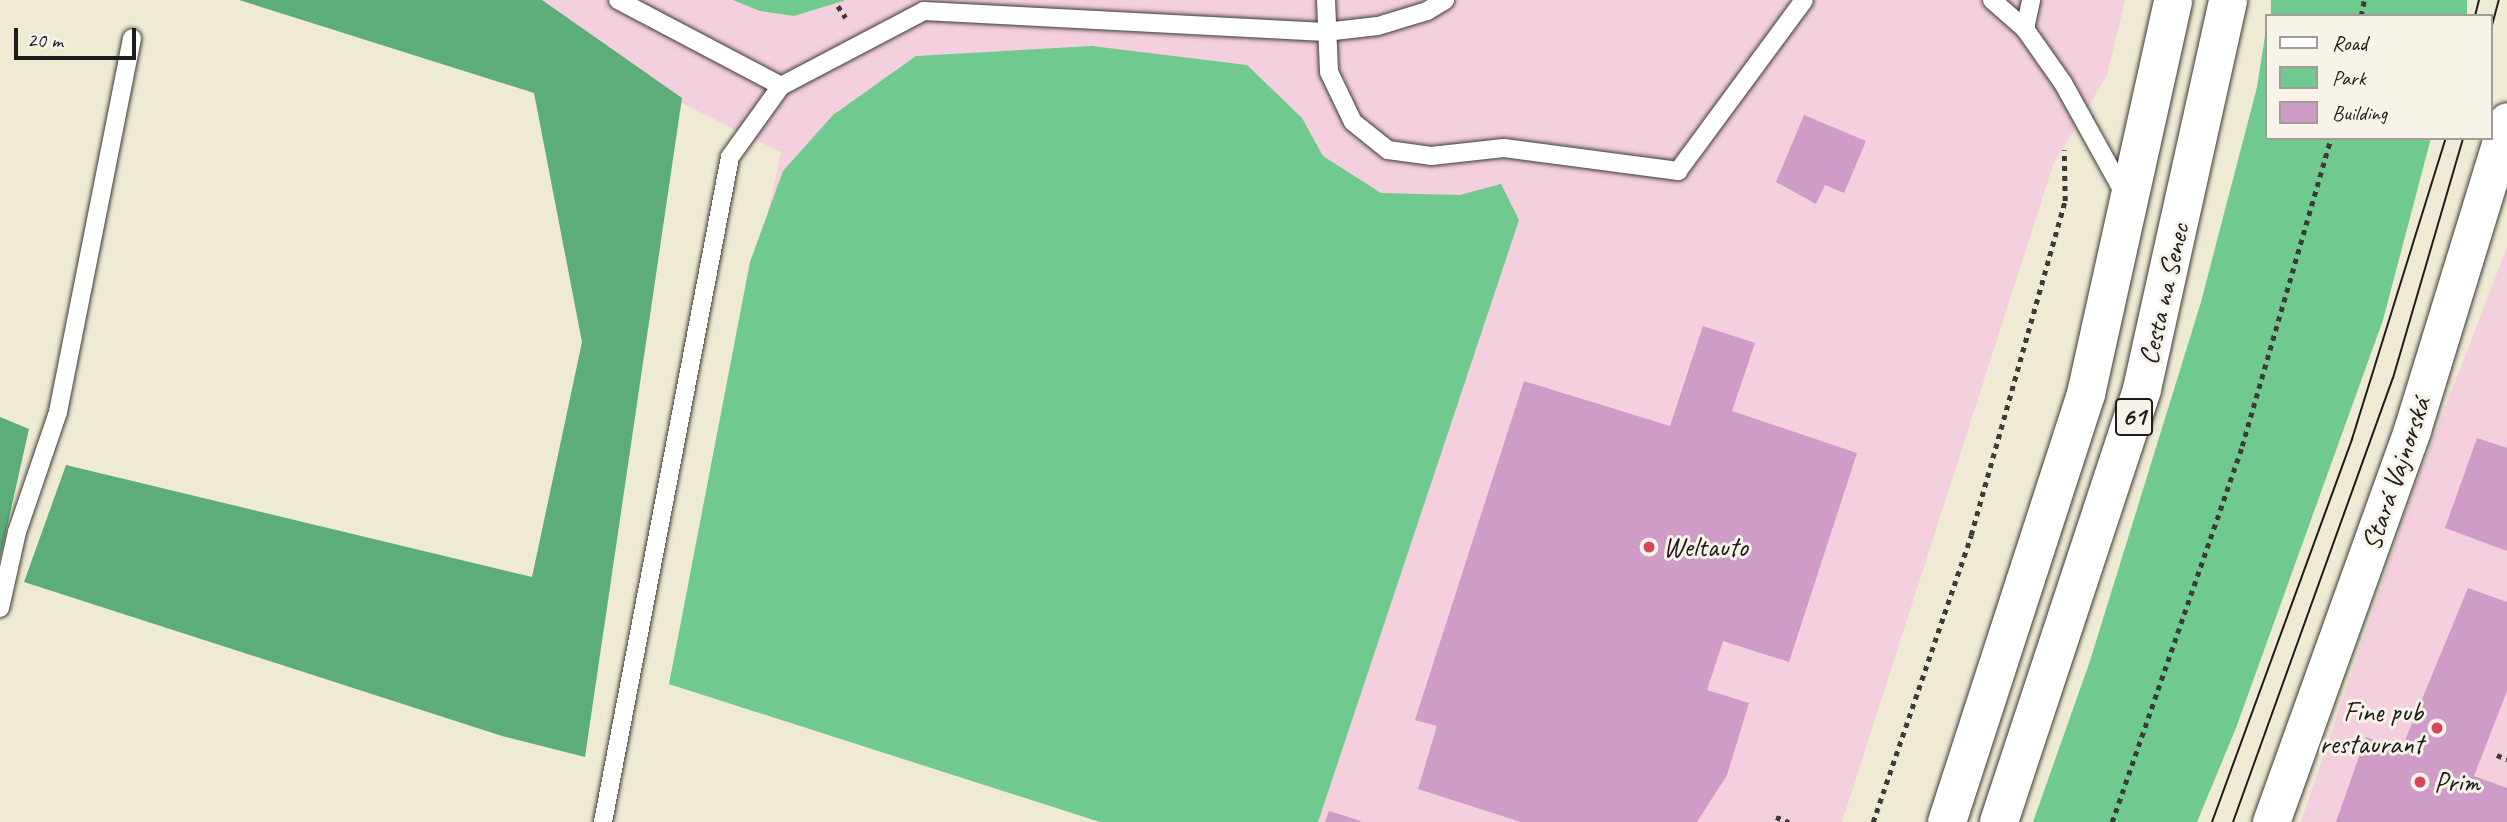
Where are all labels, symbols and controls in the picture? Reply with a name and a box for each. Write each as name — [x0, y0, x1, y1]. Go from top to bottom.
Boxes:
scale bar — [18, 14, 140, 58]
legend — [2266, 14, 2493, 140]
text: 20 m — [27, 27, 63, 53]
text: Road — [2332, 30, 2367, 56]
text: Park — [2332, 65, 2365, 91]
text: Building — [2332, 100, 2387, 126]
street label: Cesta na Senec — [2131, 220, 2197, 368]
street label: Stará Vajnorská — [2354, 393, 2438, 555]
road number: 61 — [2115, 394, 2153, 440]
place label: Weltauto — [1663, 530, 1748, 564]
marker: Weltauto — [1641, 539, 1657, 555]
place label: Fine pub restaurant — [2319, 695, 2423, 761]
marker: Fine pub restaurant — [2429, 720, 2445, 736]
place label: Prim — [2434, 765, 2480, 799]
marker: Prim — [2412, 774, 2428, 790]

